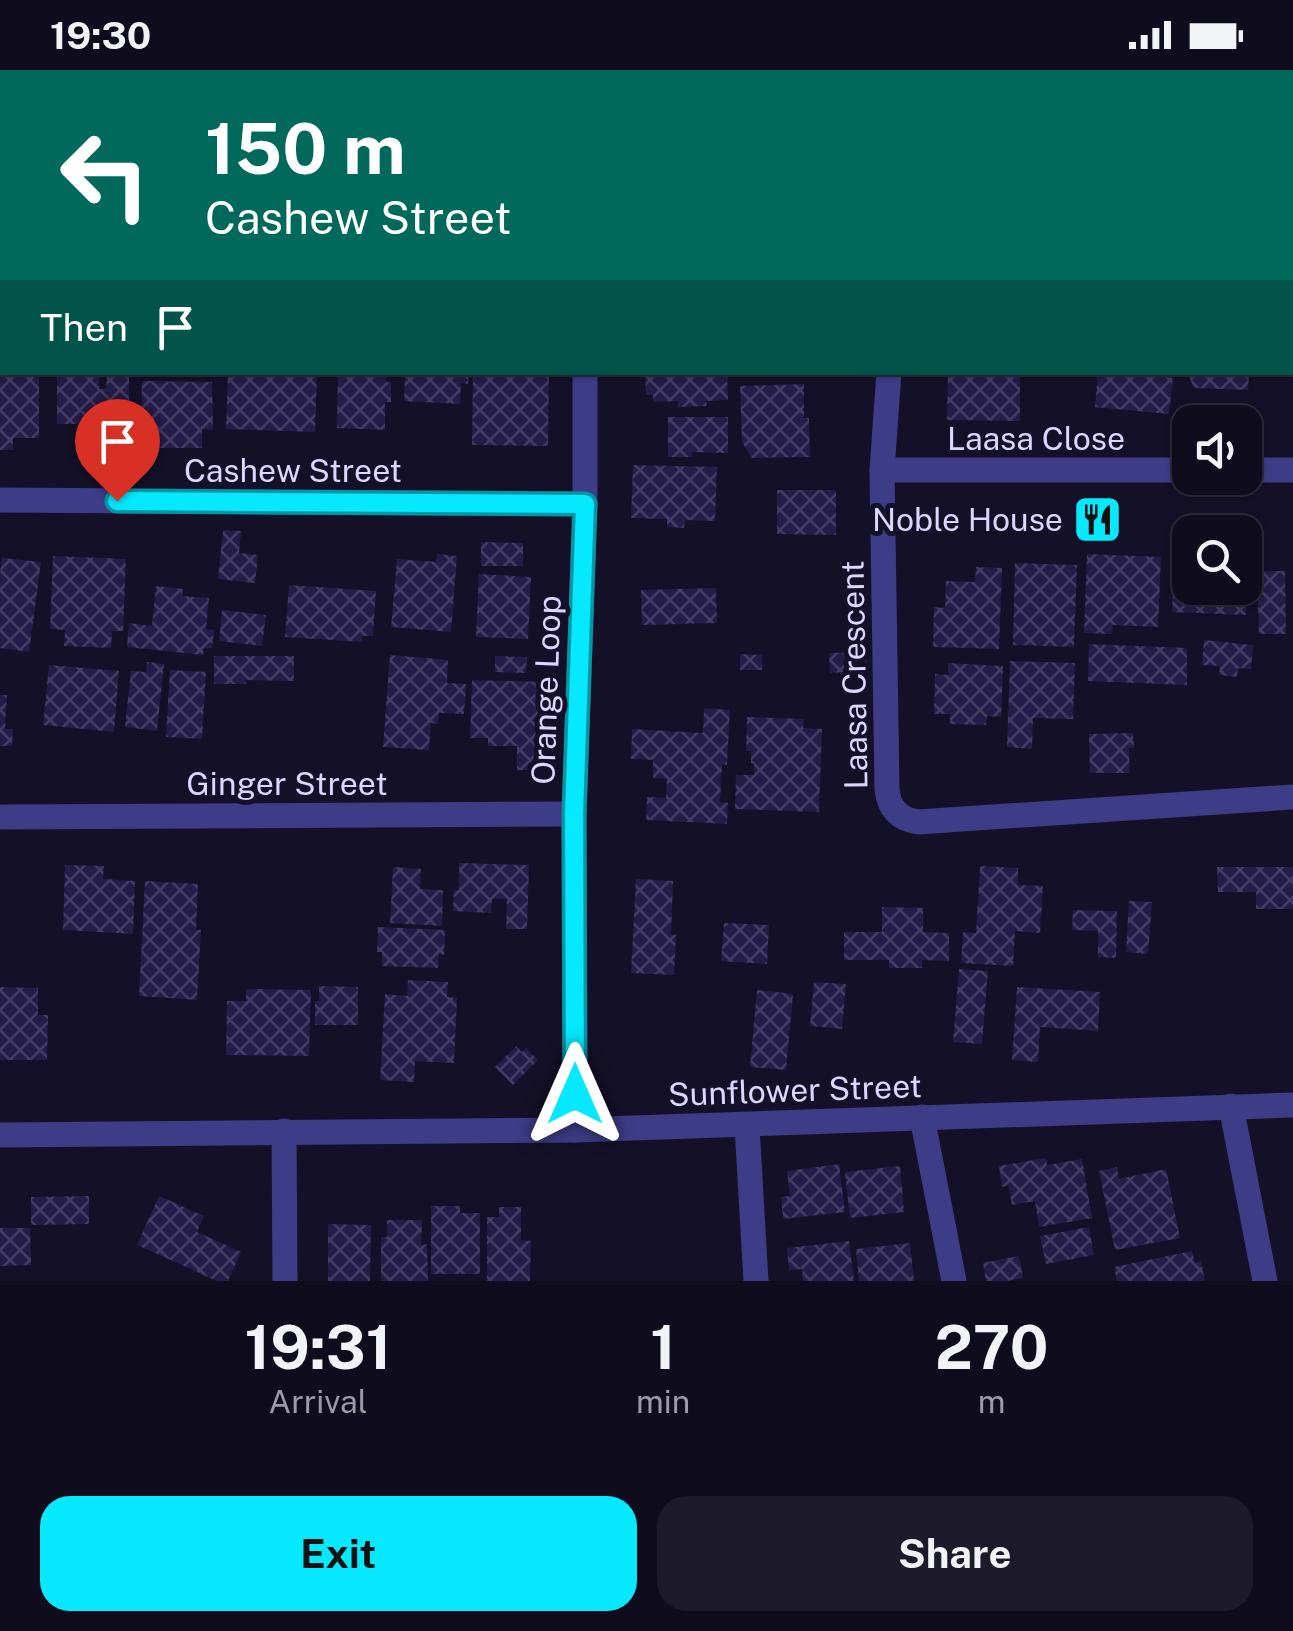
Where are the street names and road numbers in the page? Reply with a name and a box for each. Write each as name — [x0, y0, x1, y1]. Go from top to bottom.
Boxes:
street label: Laasa Close — [947, 420, 1125, 457]
street label: Cashew Street — [184, 452, 402, 489]
street label: Laasa Crescent — [834, 560, 874, 790]
street label: Orange Loop — [524, 595, 568, 785]
street label: Ginger Street — [186, 765, 388, 802]
street label: Sunflower Street — [667, 1067, 923, 1113]

